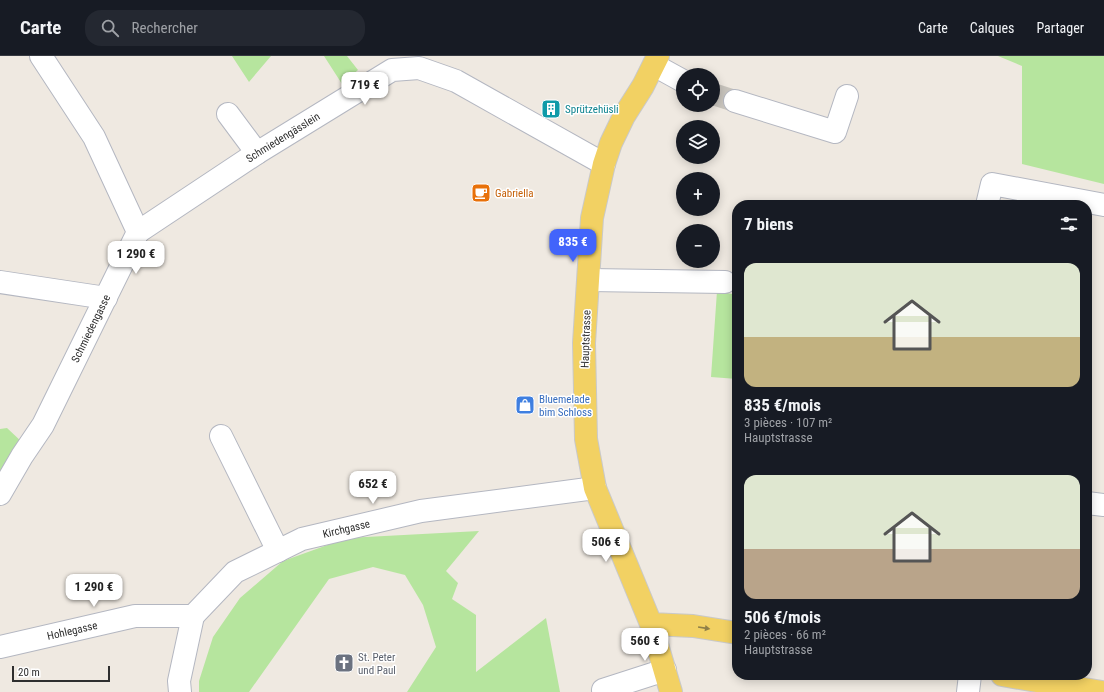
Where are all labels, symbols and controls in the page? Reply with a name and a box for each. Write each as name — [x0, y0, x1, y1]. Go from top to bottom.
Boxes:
search box — [85, 10, 365, 46]
text: Carte — [20, 16, 61, 39]
icon: search — [99, 17, 121, 39]
text: Rechercher — [131, 19, 198, 37]
text: Carte — [918, 20, 948, 36]
text: Calques — [970, 20, 1014, 36]
text: Partager — [1036, 20, 1084, 36]
map controls — [676, 68, 720, 268]
button: locate — [676, 68, 720, 112]
pin: 719 € — [337, 72, 393, 106]
text: 719 € — [350, 77, 380, 92]
building icon: Sprützehüsli — [540, 98, 562, 120]
place label: Sprützehüsli — [565, 103, 619, 116]
street label: Schmiedengässlein — [243, 110, 322, 165]
button: layers — [676, 120, 720, 164]
button: + — [676, 172, 720, 216]
cafe icon: Gabriella — [470, 182, 492, 204]
place label: Gabriella — [495, 187, 534, 200]
icon: filters — [1058, 213, 1080, 235]
text: 7 biens — [744, 214, 793, 234]
button: − — [676, 224, 720, 268]
pin: 835 € — [545, 229, 601, 263]
text: 835 € — [558, 234, 588, 249]
pin: 1 290 € — [99, 241, 173, 275]
text: 1 290 € — [117, 246, 155, 261]
icon: home — [876, 289, 948, 361]
street label: Schmiedengasse — [68, 292, 113, 364]
street label: Hauptstrasse — [578, 310, 594, 368]
place label: Bluemelade bim Schloss — [539, 393, 592, 419]
shop icon: Bluemelade bim Schloss — [514, 394, 536, 416]
text: 835 €/mois — [744, 395, 821, 415]
text: 3 pièces · 107 m² — [744, 415, 832, 430]
text: Hauptstrasse — [744, 430, 813, 445]
pin: 652 € — [345, 471, 401, 505]
text: 652 € — [358, 476, 388, 491]
icon: home — [876, 501, 948, 573]
street label: Kirchgasse — [321, 517, 371, 540]
pin: 506 € — [578, 529, 634, 563]
text: 506 € — [591, 534, 621, 549]
pin: 1 290 € — [57, 574, 131, 608]
text: 1 290 € — [75, 579, 113, 594]
text: 506 €/mois — [744, 607, 821, 627]
street label: Hohlegasse — [46, 618, 99, 643]
one-way arrow — [698, 625, 710, 631]
text: 2 pièces · 66 m² — [744, 627, 826, 642]
pin: 560 € — [617, 628, 673, 662]
text: 560 € — [630, 633, 660, 648]
text: Hauptstrasse — [744, 642, 813, 657]
place label: St. Peter und Paul — [358, 651, 396, 677]
church icon: St. Peter und Paul — [333, 652, 355, 674]
scale bar — [12, 664, 110, 683]
text: 20 m — [18, 666, 40, 679]

